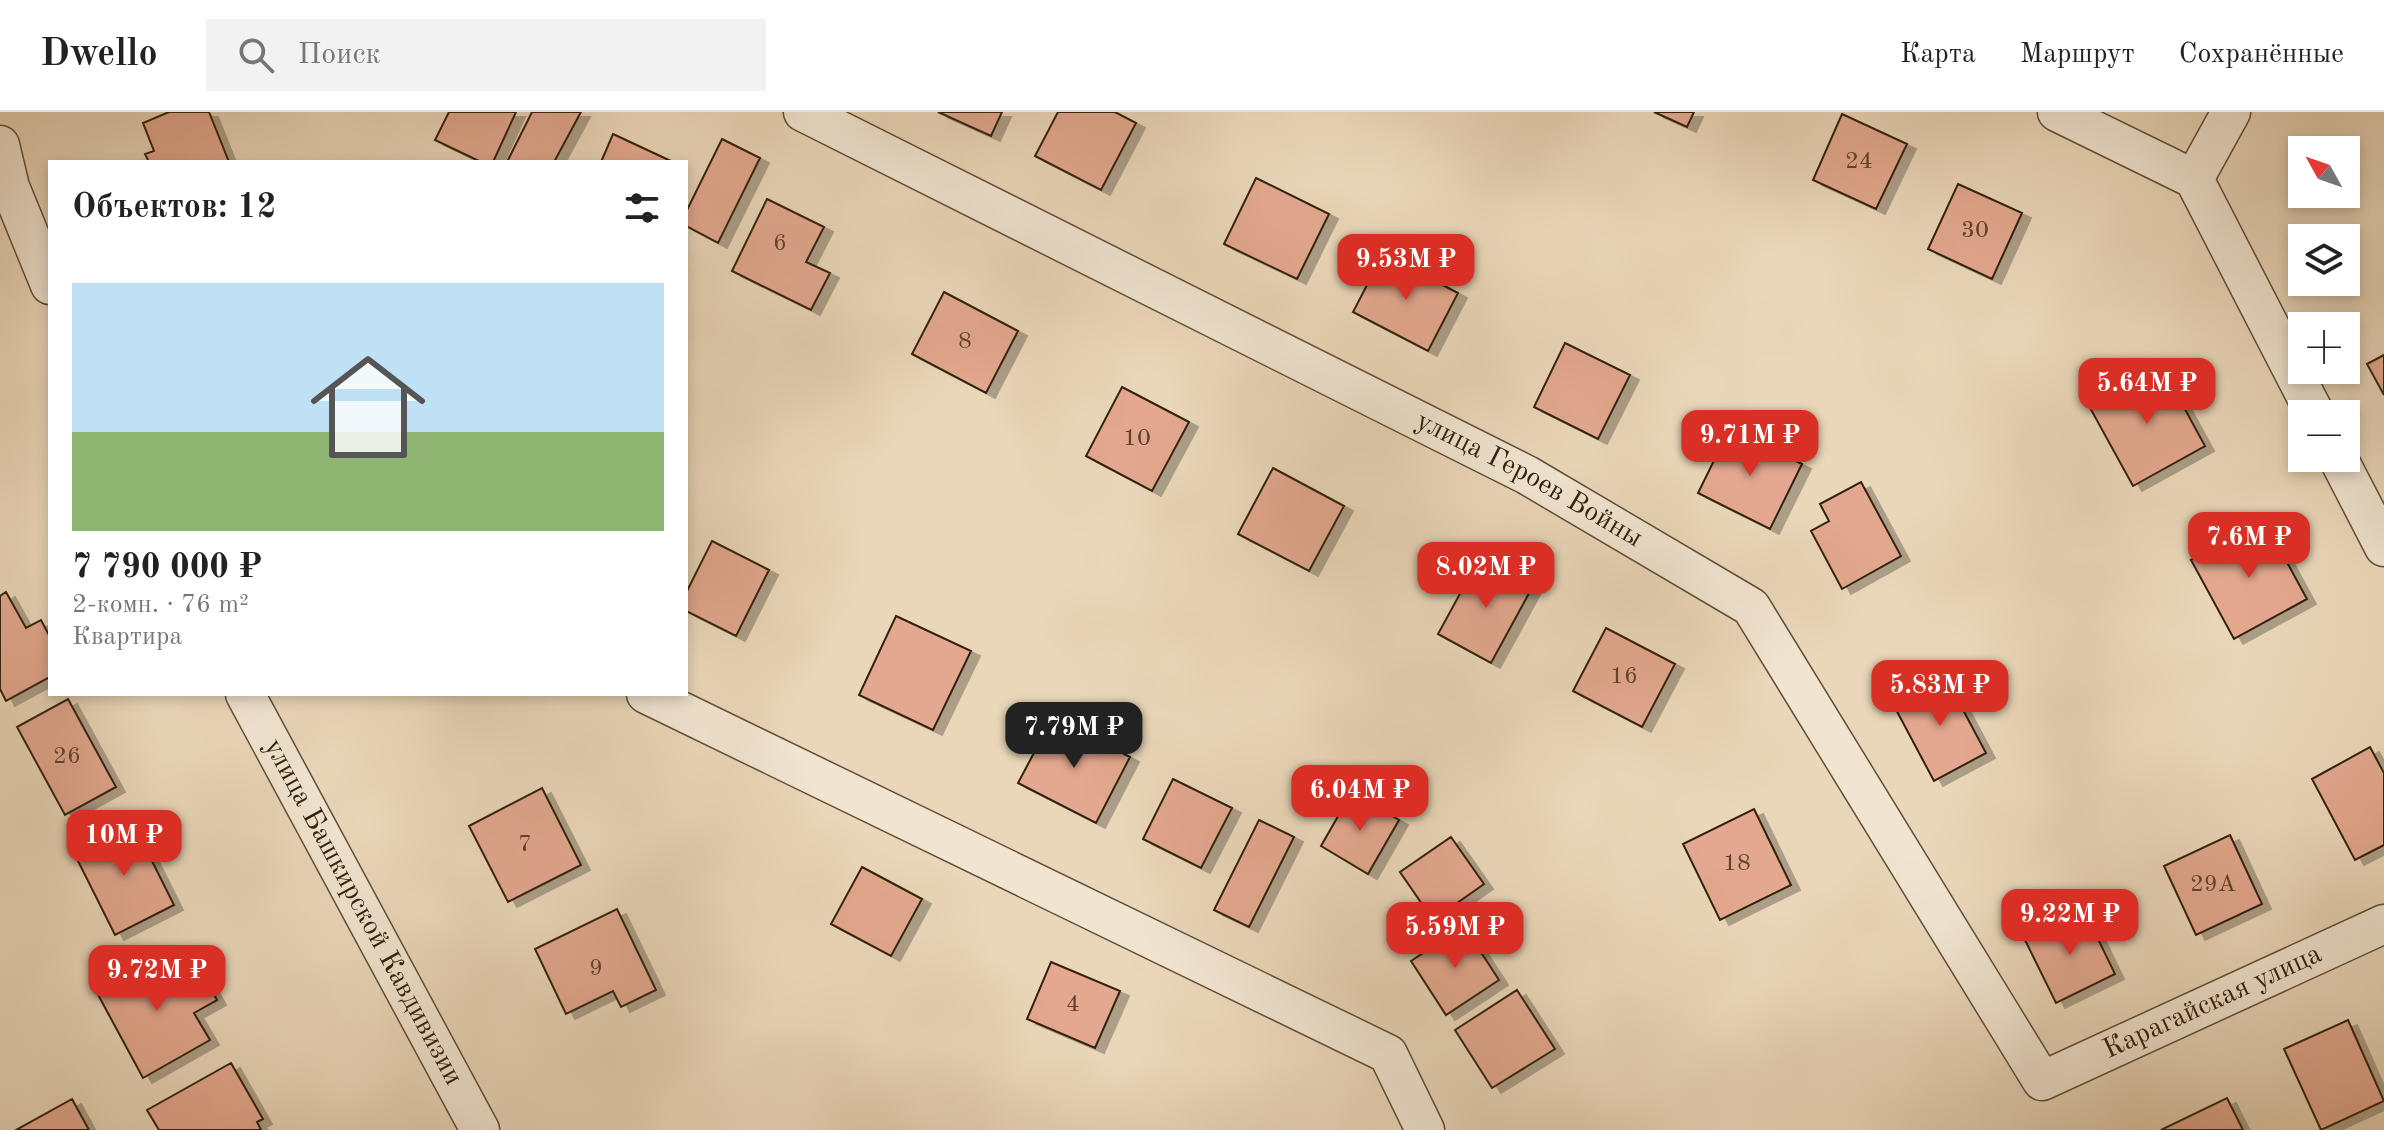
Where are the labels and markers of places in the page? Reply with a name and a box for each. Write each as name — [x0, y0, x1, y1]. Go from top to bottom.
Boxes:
pin: 9.53M ₽ — [1332, 234, 1480, 302]
pin: 5.64M ₽ — [2073, 358, 2221, 426]
pin: 9.71M ₽ — [1676, 410, 1824, 478]
pin: 7.6M ₽ — [2184, 512, 2314, 580]
pin: 8.02M ₽ — [1412, 542, 1560, 610]
pin: 5.83M ₽ — [1866, 660, 2014, 728]
pin: 7.79M ₽ — [1000, 702, 1148, 770]
pin: 6.04M ₽ — [1286, 765, 1434, 833]
pin: 10M ₽ — [68, 810, 180, 878]
pin: 9.22M ₽ — [1996, 889, 2144, 957]
pin: 5.59M ₽ — [1381, 902, 1529, 970]
pin: 9.72M ₽ — [83, 945, 231, 1013]

